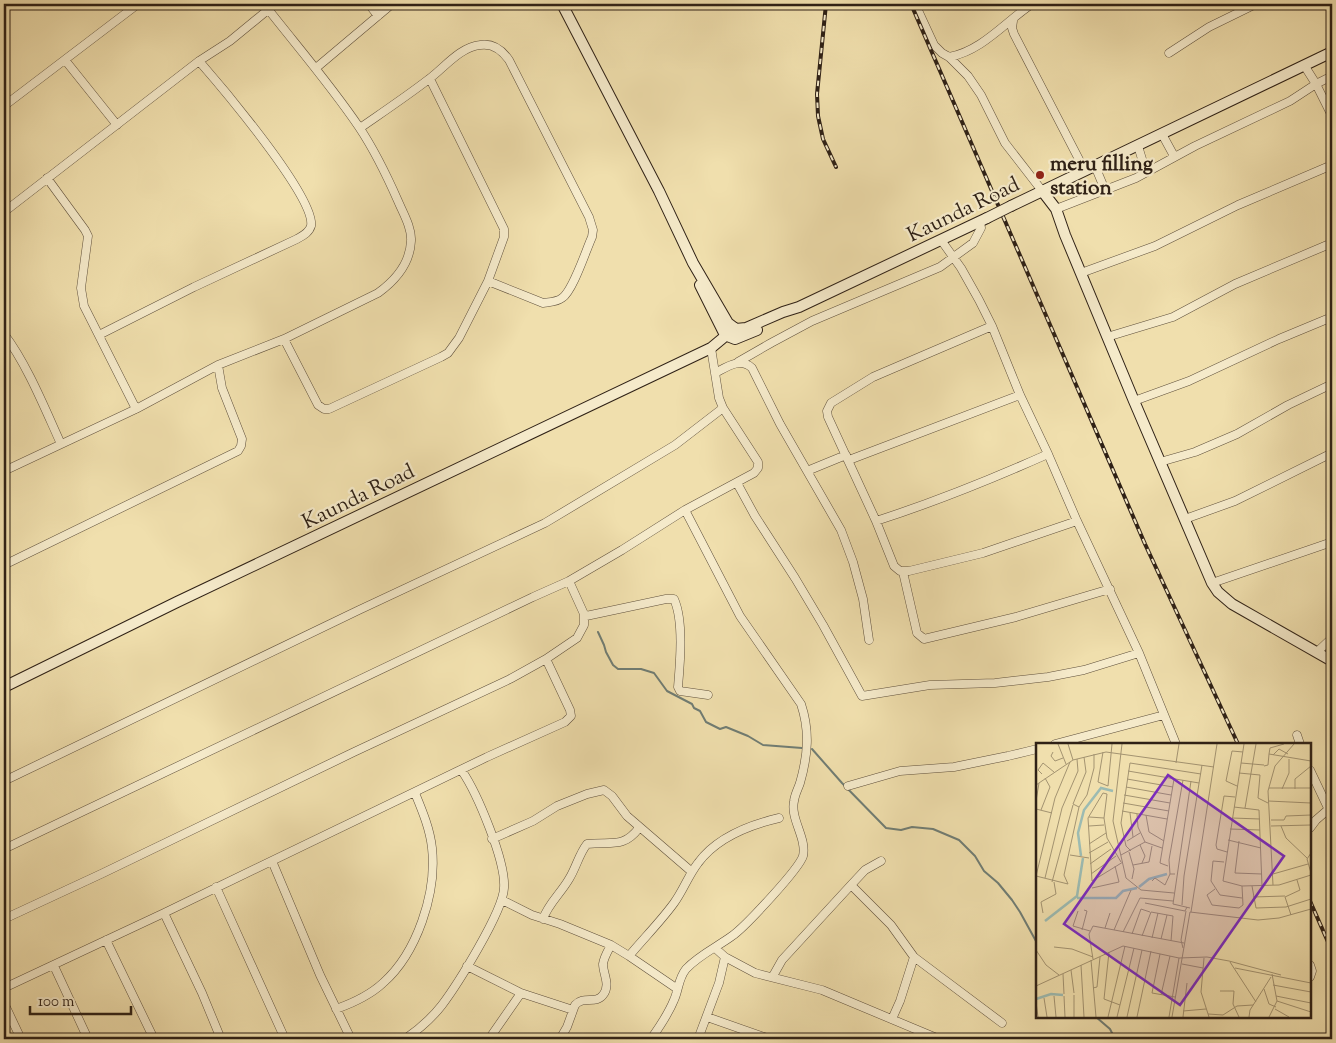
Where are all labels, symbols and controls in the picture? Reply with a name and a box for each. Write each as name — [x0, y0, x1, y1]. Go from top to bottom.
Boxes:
place label: meru filling station — [1050, 150, 1154, 204]
marker: meru filling station — [1034, 169, 1046, 181]
street label: Kaunda Road — [902, 170, 1025, 251]
street label: Kaunda Road — [297, 457, 420, 538]
inset map — [1036, 743, 1311, 1018]
scale bar — [30, 983, 131, 1015]
text: 100 m — [38, 992, 75, 1013]

